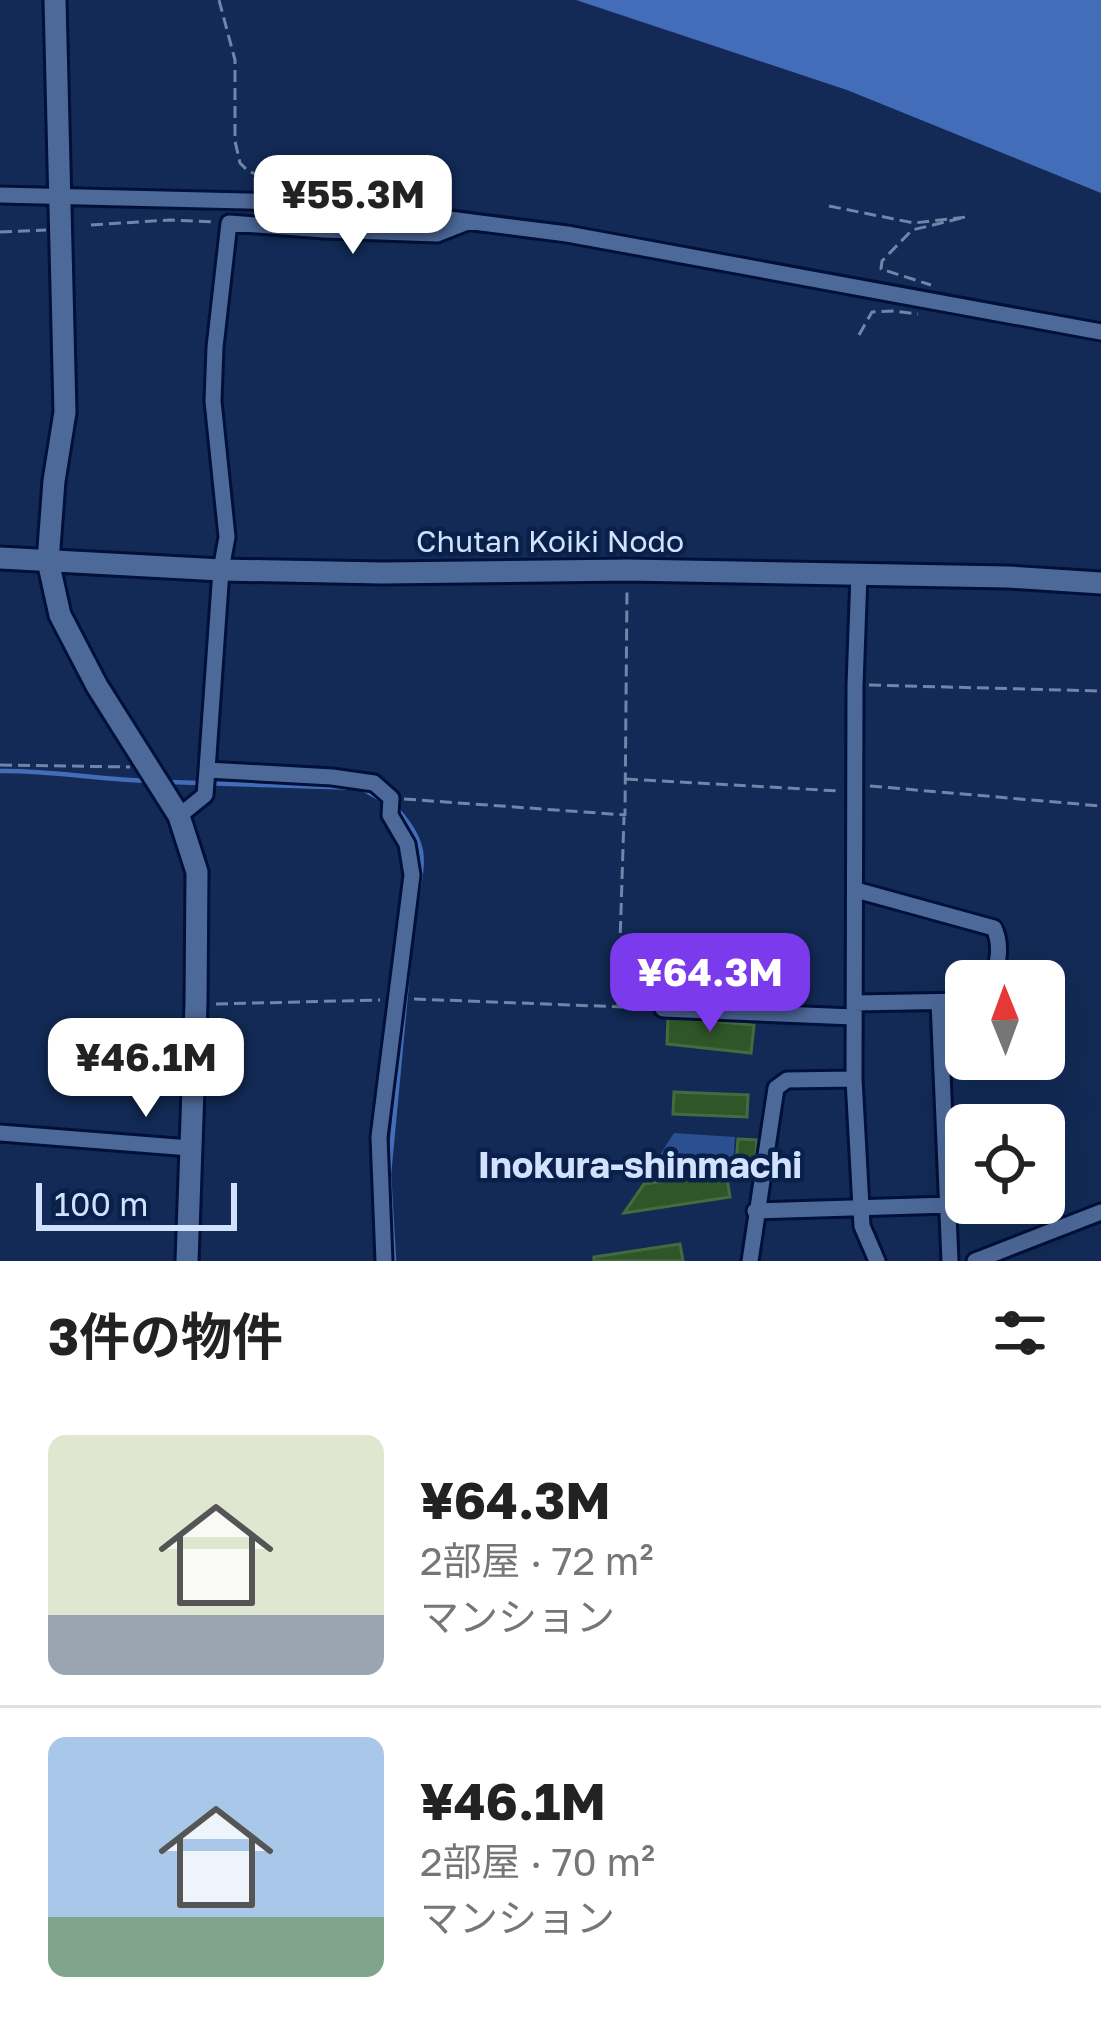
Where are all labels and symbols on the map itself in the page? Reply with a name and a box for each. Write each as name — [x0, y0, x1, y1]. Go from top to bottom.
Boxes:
pin: ¥55.3M — [255, 155, 451, 257]
street label: Chutan Koiki Nodo — [416, 523, 684, 559]
pin: ¥64.3M — [612, 933, 808, 1035]
north arrow — [945, 960, 1065, 1080]
pin: ¥46.1M — [48, 1018, 244, 1120]
district label: Inokura-shinmachi — [478, 1143, 802, 1186]
scale bar — [36, 1177, 237, 1230]

